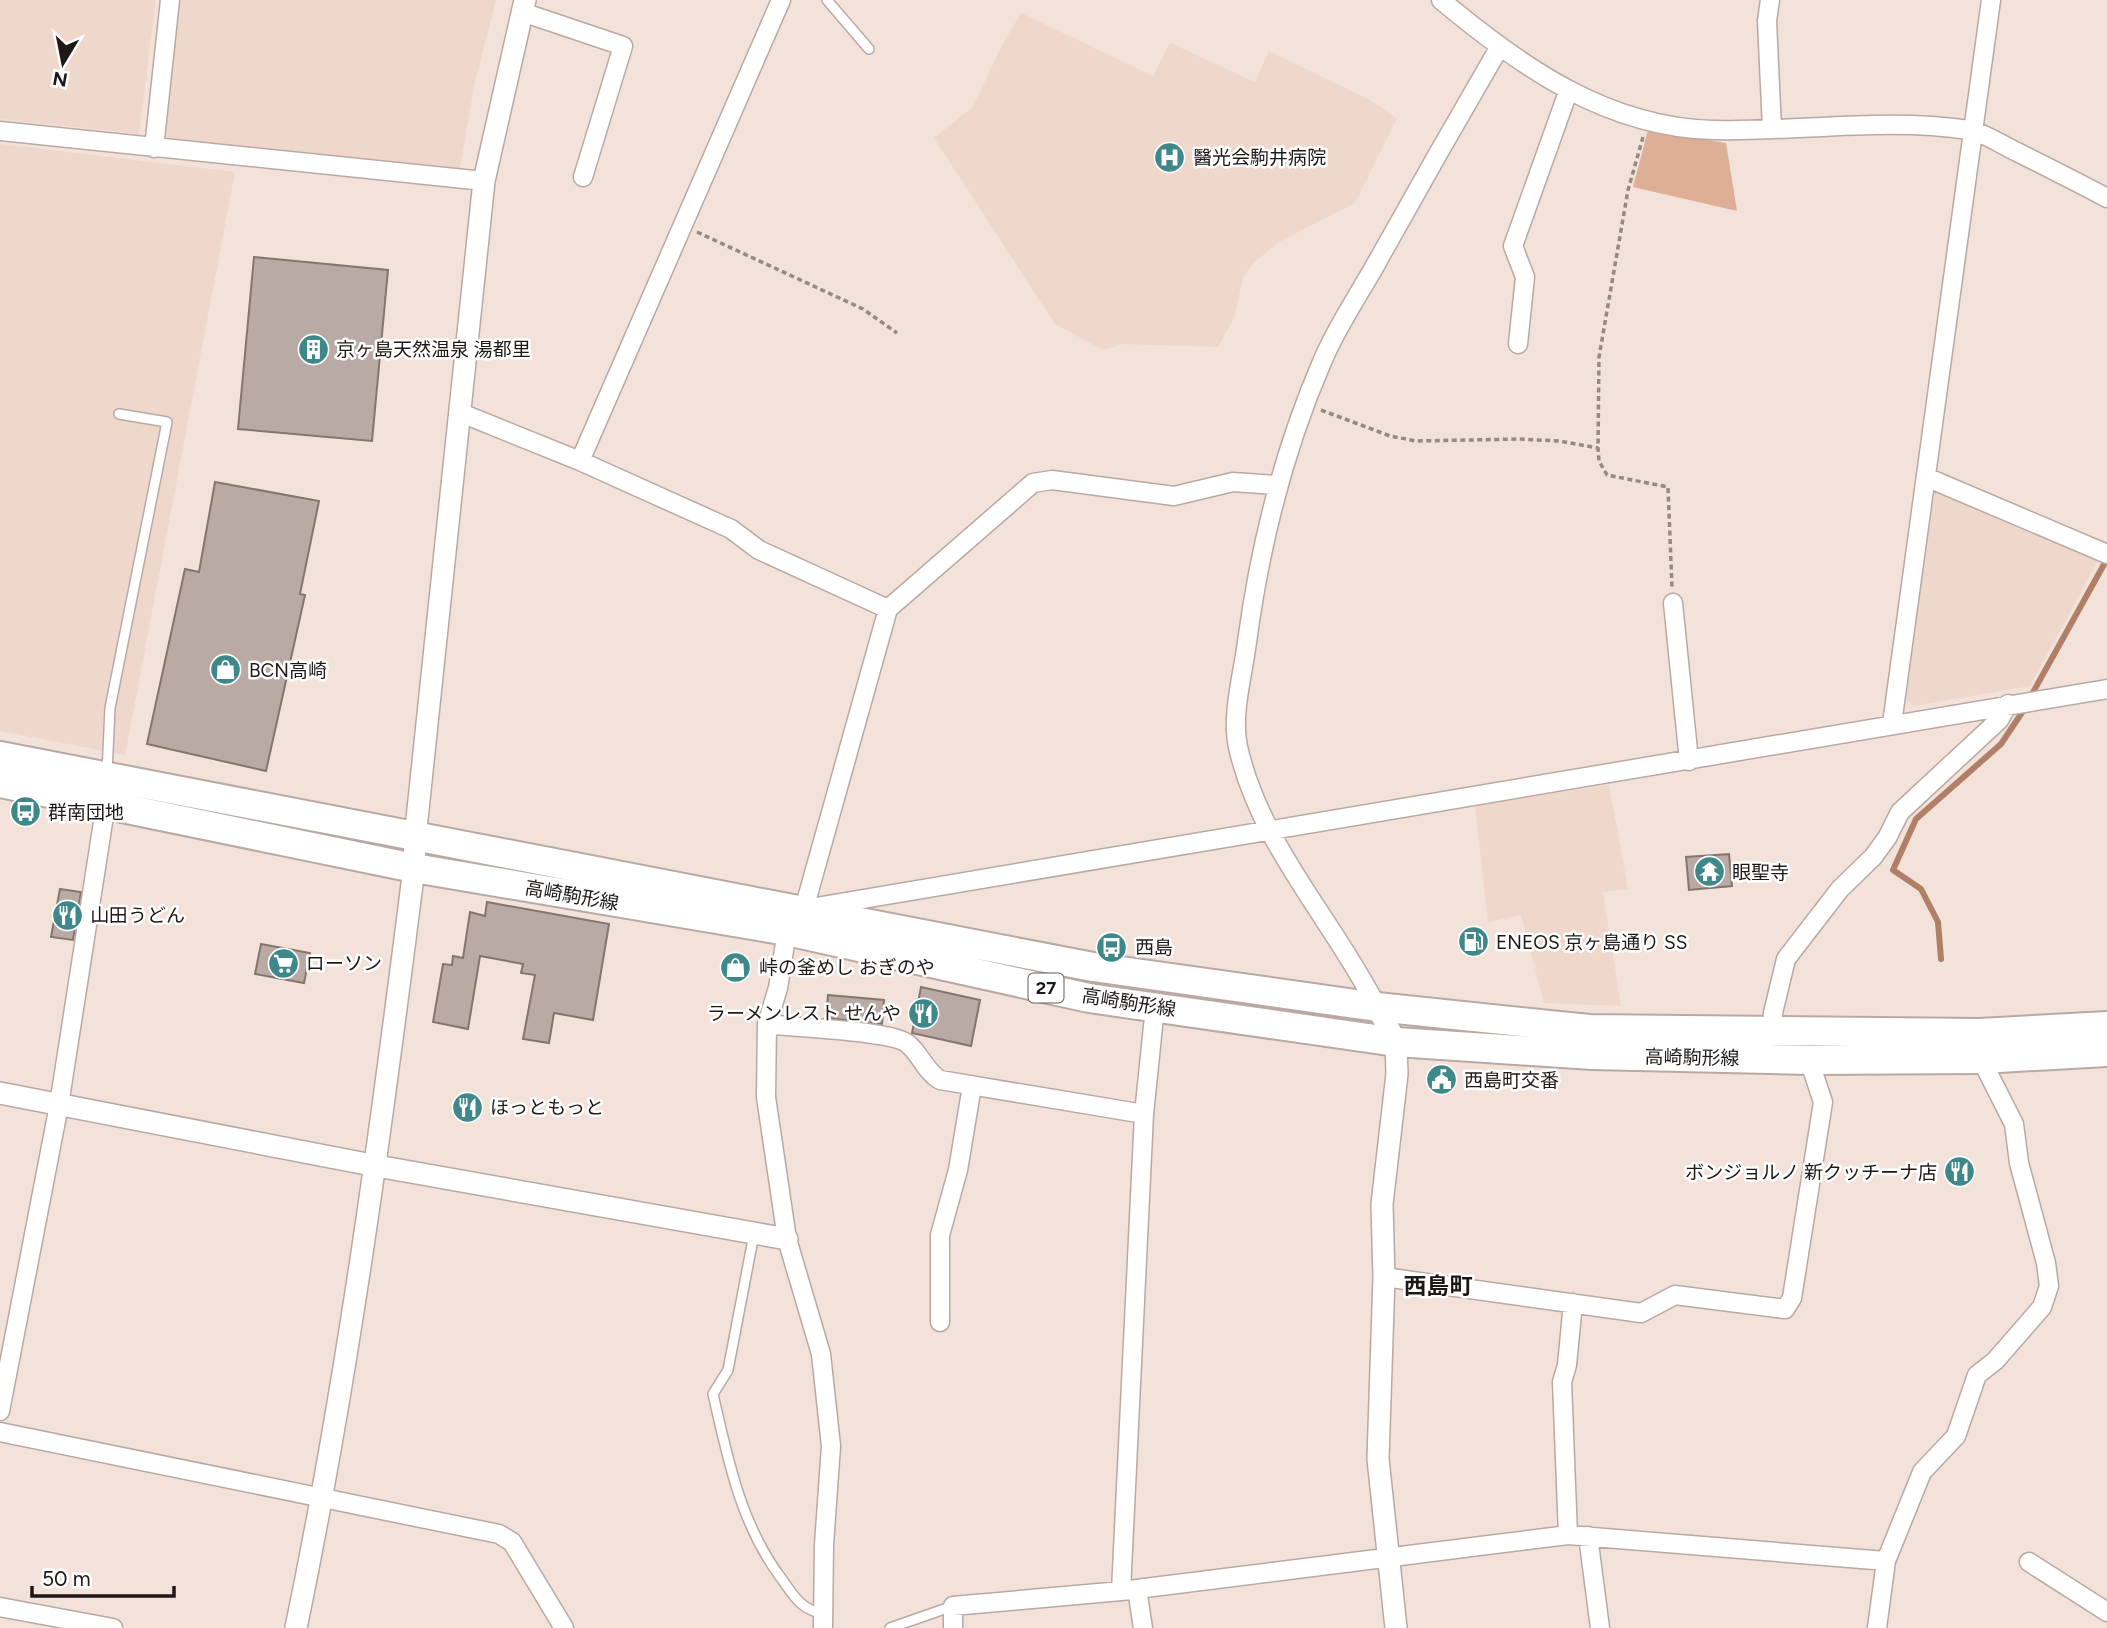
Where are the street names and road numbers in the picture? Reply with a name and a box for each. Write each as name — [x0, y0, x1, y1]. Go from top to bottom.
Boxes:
street label: 高崎駒形線 — [523, 876, 621, 915]
road number: 27 — [1028, 973, 1064, 1002]
street label: 高崎駒形線 — [1080, 984, 1178, 1021]
street label: 高崎駒形線 — [1644, 1045, 1740, 1070]

